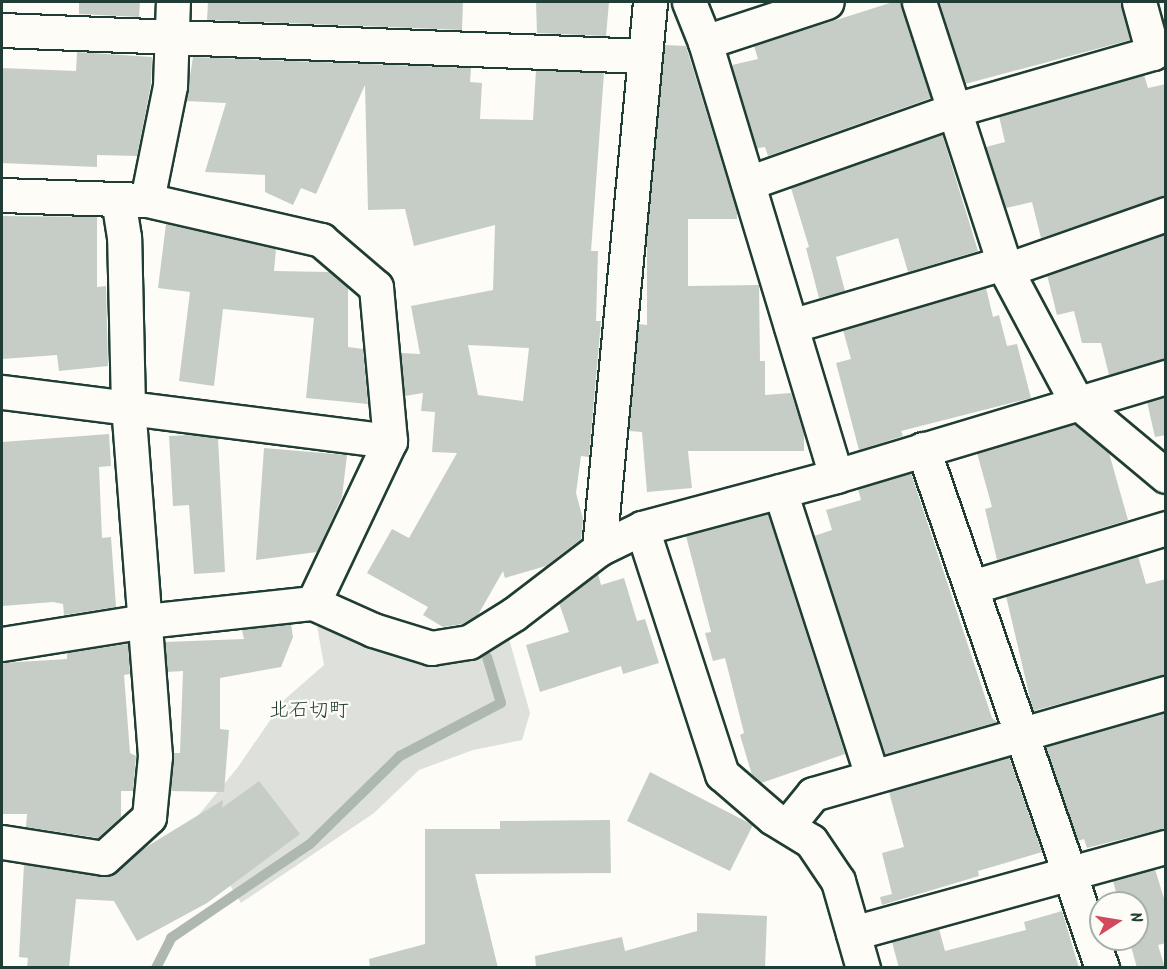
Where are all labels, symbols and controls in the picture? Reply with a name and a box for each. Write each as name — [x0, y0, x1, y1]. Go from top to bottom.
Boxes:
district label: 北石切町 — [269, 699, 349, 723]
north arrow — [1089, 891, 1149, 951]
text: N — [1122, 910, 1148, 925]

